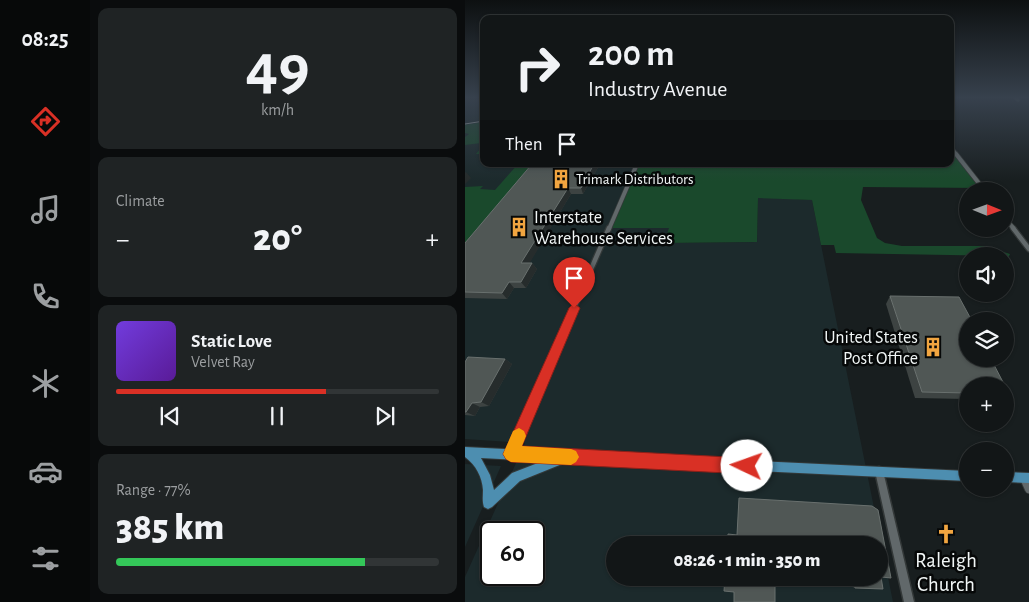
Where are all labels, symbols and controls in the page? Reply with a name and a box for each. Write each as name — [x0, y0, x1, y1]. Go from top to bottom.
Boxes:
text: 08:25 — [21, 28, 69, 50]
icon: right — [505, 35, 570, 100]
text: 49 — [245, 36, 310, 101]
text: 200 m — [588, 37, 675, 72]
text: Industry Avenue — [588, 78, 727, 100]
text: km/h — [261, 102, 294, 118]
icon: directions — [28, 104, 63, 139]
icon: arrive — [553, 130, 581, 158]
text: Then — [505, 135, 543, 154]
building icon: Trimark Distributors — [550, 168, 572, 190]
place label: Trimark Distributors — [576, 172, 694, 187]
north arrow — [959, 182, 1014, 238]
map controls — [959, 182, 1014, 497]
icon: music — [28, 192, 63, 227]
text: Climate — [116, 193, 165, 209]
place label: Interstate Warehouse Services — [534, 209, 673, 248]
building icon: Interstate Warehouse Services — [508, 216, 530, 238]
text: 20° — [253, 220, 302, 258]
text: − — [116, 226, 129, 254]
text: + — [426, 226, 439, 254]
button: sound — [959, 247, 1014, 302]
pin — [553, 257, 595, 308]
icon: arrive — [560, 264, 588, 292]
icon: phone — [28, 279, 63, 314]
button: layers — [959, 312, 1014, 367]
place label: United States Post Office — [824, 329, 918, 368]
text: Static Love — [191, 332, 272, 351]
building icon: United States Post Office — [922, 336, 944, 358]
text: Velvet Ray — [191, 354, 255, 370]
icon: climate — [28, 366, 63, 401]
button: + — [959, 377, 1014, 432]
icon: previous — [156, 402, 184, 430]
icon: pause — [263, 402, 291, 430]
icon: next — [371, 402, 399, 430]
position arrow — [720, 439, 772, 491]
button: − — [959, 442, 1014, 497]
icon: car — [28, 454, 63, 489]
text: Range · 77% — [116, 482, 191, 498]
text: 385 km — [116, 509, 224, 547]
speed limit sign: 60 — [480, 521, 545, 586]
church icon: Raleigh Church — [935, 523, 957, 545]
icon: filters — [28, 541, 63, 576]
place label: Raleigh Church — [915, 550, 977, 595]
text: 08:26 · 1 min · 350 m — [674, 551, 820, 570]

